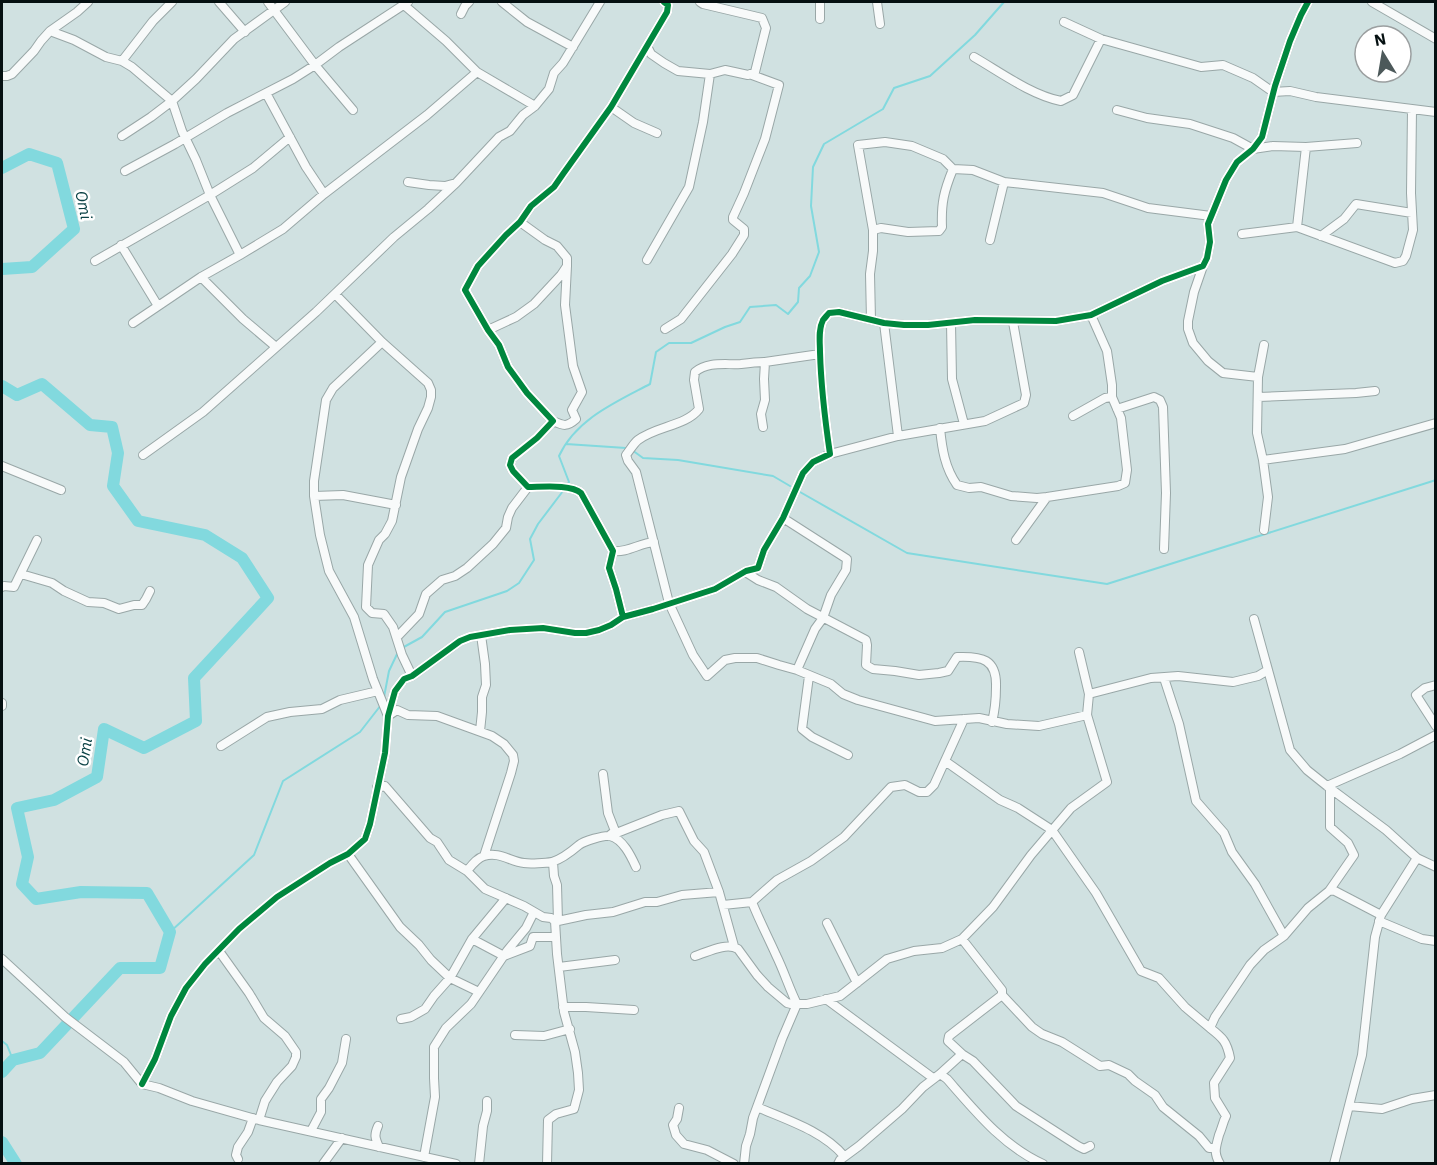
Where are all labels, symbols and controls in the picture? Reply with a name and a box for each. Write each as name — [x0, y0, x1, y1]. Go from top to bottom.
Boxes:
north arrow — [1353, 24, 1413, 84]
text: N — [1373, 28, 1388, 50]
water label: Omi — [71, 189, 97, 222]
water label: Omi — [72, 736, 96, 768]

